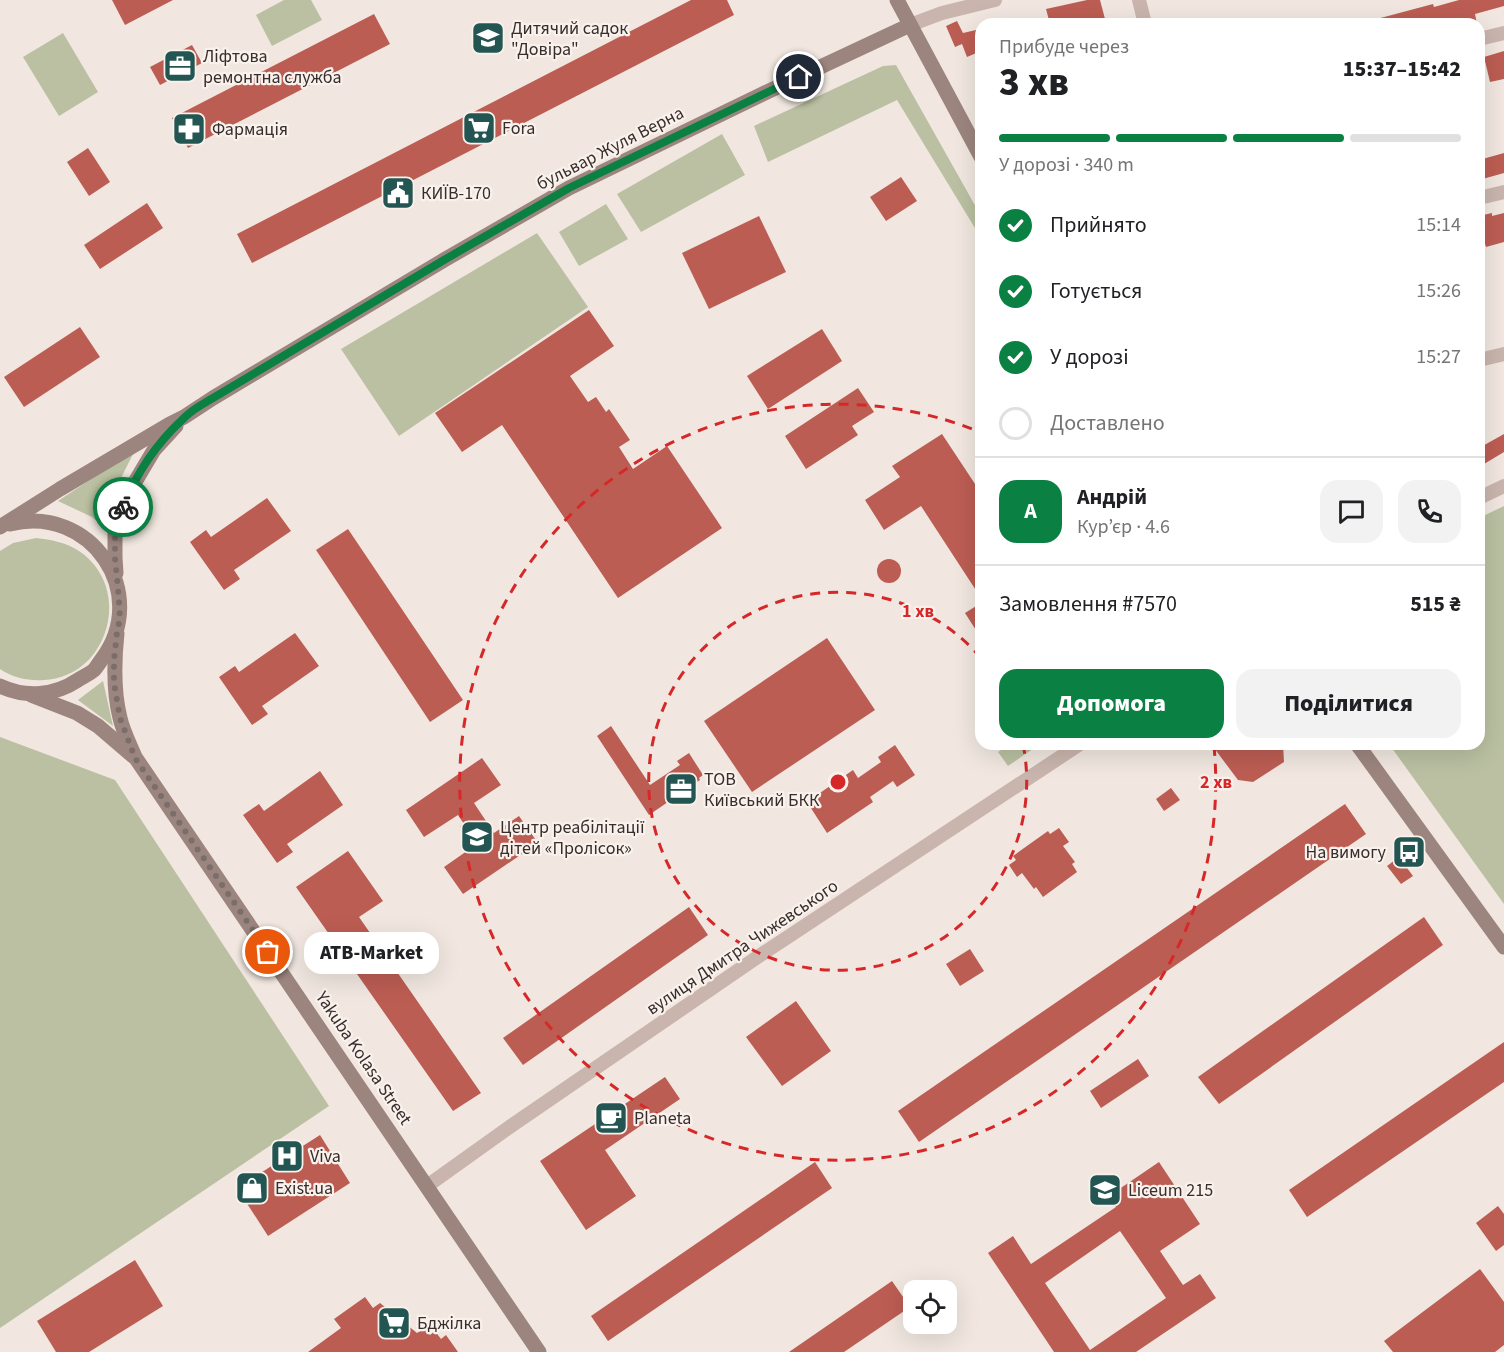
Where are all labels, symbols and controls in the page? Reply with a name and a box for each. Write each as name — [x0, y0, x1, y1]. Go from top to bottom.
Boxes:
place label: Дитячий садок "Довіра" — [511, 16, 628, 62]
school or university icon: Дитячий садок "Довіра" — [470, 20, 506, 56]
text: Прибуде через — [999, 33, 1129, 61]
place label: Ліфтова ремонтна служба — [203, 44, 341, 90]
office icon: Ліфтова ремонтна служба — [162, 48, 198, 84]
pin — [773, 51, 824, 102]
text: 15:37–15:42 — [1343, 53, 1461, 85]
text: 3 хв — [999, 55, 1069, 111]
icon: home — [782, 60, 815, 93]
street label: бульвар Жуля Верна — [532, 100, 688, 196]
supermarket icon: Fora — [461, 110, 497, 146]
pharmacy icon: Фармація — [171, 111, 207, 147]
place label: Fora — [502, 116, 535, 141]
place label: Фармація — [212, 117, 288, 142]
text: У дорозі · 340 m — [999, 151, 1134, 179]
public building icon: КИЇВ-170 — [380, 175, 416, 211]
place label: КИЇВ-170 — [421, 181, 491, 206]
icon: check — [999, 209, 1032, 242]
text: Прийнято — [1050, 209, 1147, 241]
text: 15:14 — [1416, 211, 1461, 239]
icon: check — [999, 275, 1032, 308]
text: Готується — [1050, 275, 1142, 307]
text: 15:26 — [1416, 277, 1461, 305]
icon: check — [999, 341, 1032, 374]
text: У дорозі — [1050, 341, 1129, 373]
text: 15:27 — [1416, 343, 1461, 371]
text: Доставлено — [1050, 407, 1165, 439]
courier — [93, 477, 153, 537]
button: chat — [1320, 480, 1383, 543]
button: phone — [1398, 480, 1461, 543]
text: Андрій — [1077, 481, 1147, 513]
icon: bike — [107, 491, 140, 524]
text: А — [1024, 495, 1037, 527]
text: Кур’єр · 4.6 — [1077, 513, 1170, 541]
text: Замовлення #7570 — [999, 588, 1177, 620]
text: 515 ₴ — [1410, 588, 1461, 620]
text: 1 хв — [902, 599, 934, 624]
button: Допомога — [999, 669, 1224, 738]
button: Поділитися — [1236, 669, 1461, 738]
place label: ТОВ Київський БКК — [704, 767, 820, 813]
text: 2 хв — [1200, 770, 1232, 795]
office icon: ТОВ Київський БКК — [663, 771, 699, 807]
centre of rings — [828, 772, 848, 792]
place label: Центр реабілітації дітей «Пролісок» — [500, 815, 645, 861]
school or university icon: Центр реабілітації дітей «Пролісок» — [459, 819, 495, 855]
bus stop icon: На вимогу — [1391, 834, 1427, 870]
place label: На вимогу — [1306, 840, 1387, 865]
street label: вулиця Дмитра Чижевського — [641, 874, 843, 1021]
pin — [242, 926, 293, 977]
callout: ATB-Market — [304, 931, 439, 973]
icon: bag — [251, 935, 284, 968]
text: ATB-Market — [320, 939, 423, 967]
street label: Yakuba Kolasa Street — [309, 986, 418, 1130]
cafe icon: Planeta — [593, 1100, 629, 1136]
place label: Planeta — [634, 1106, 691, 1131]
hospital icon: Viva — [269, 1138, 305, 1174]
place label: Viva — [310, 1144, 341, 1169]
shop icon: Exist.ua — [234, 1170, 270, 1206]
school or university icon: Liceum 215 — [1087, 1172, 1123, 1208]
place label: Exist.ua — [275, 1176, 333, 1201]
place label: Liceum 215 — [1128, 1178, 1213, 1203]
map controls — [903, 1280, 957, 1334]
button: locate — [903, 1280, 957, 1334]
supermarket icon: Бджілка — [376, 1305, 412, 1341]
place label: Бджілка — [417, 1311, 481, 1336]

